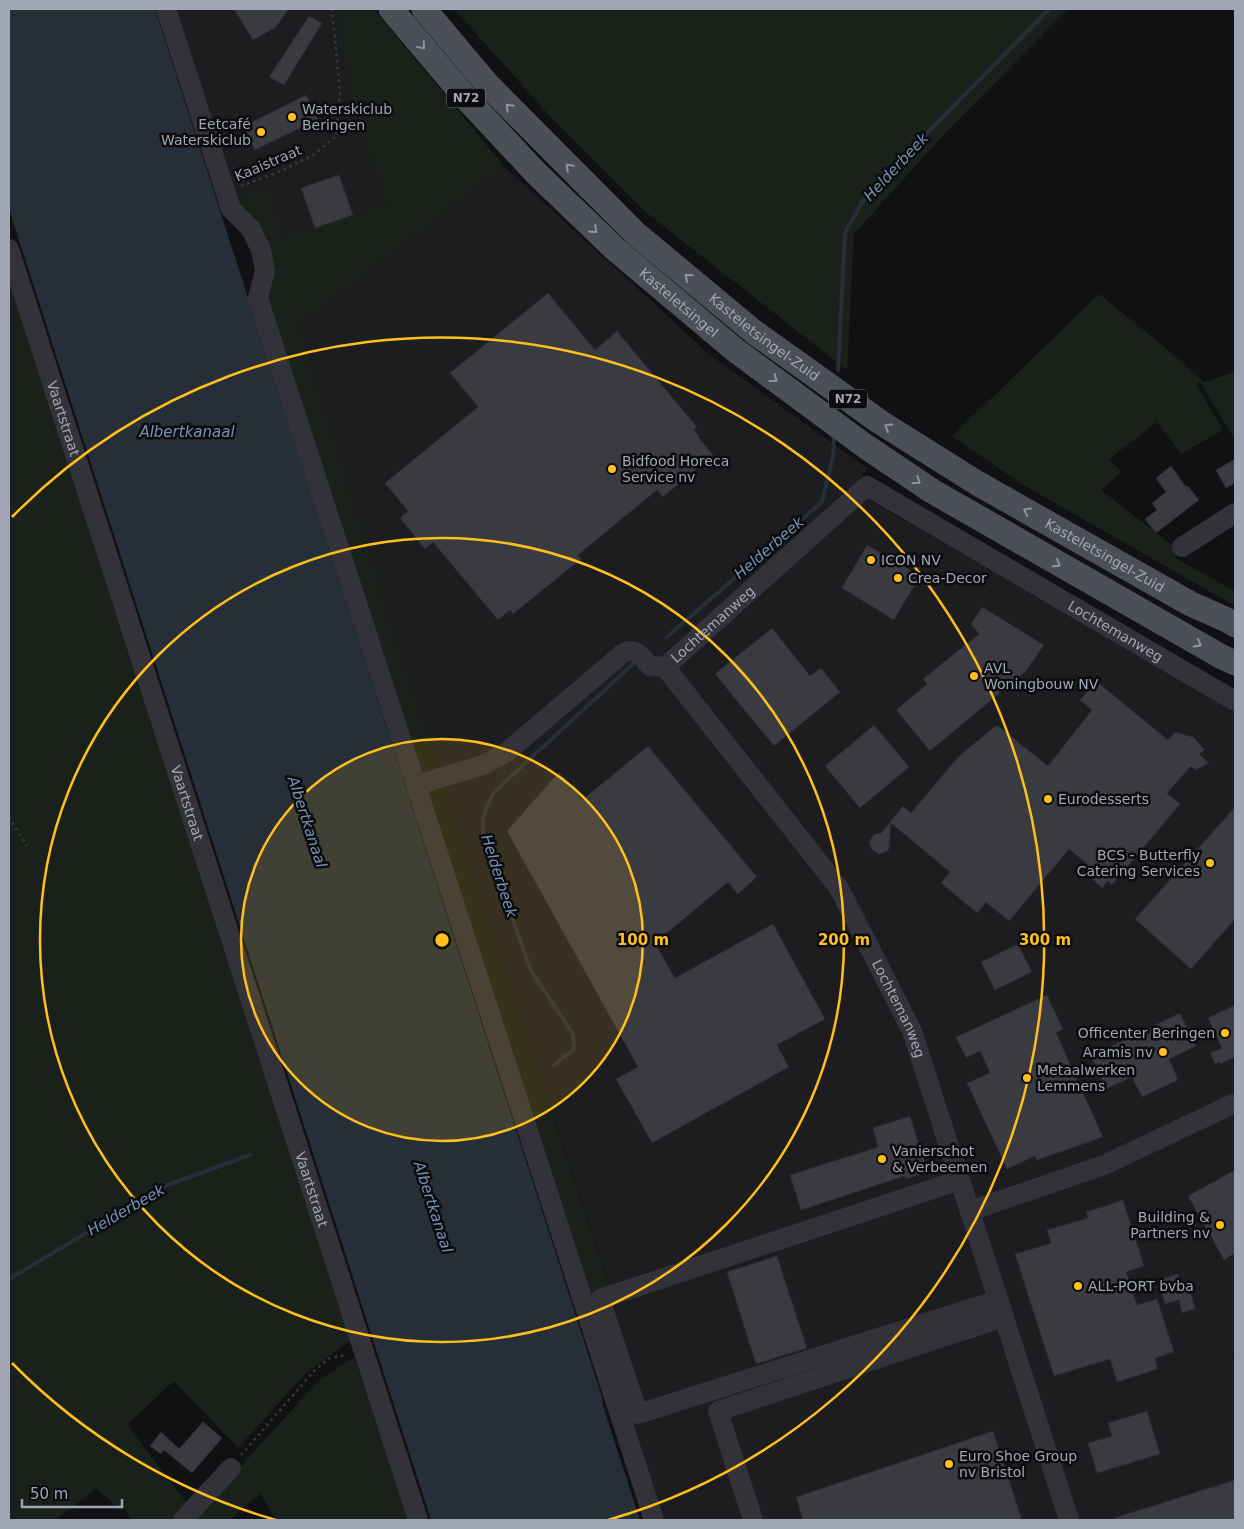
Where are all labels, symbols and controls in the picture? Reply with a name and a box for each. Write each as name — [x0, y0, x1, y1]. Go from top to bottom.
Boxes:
one-way arrow — [416, 41, 425, 50]
road number: N72 — [447, 89, 485, 108]
place label: Waterskiclub Beringen — [302, 101, 392, 133]
one-way arrow — [506, 103, 515, 112]
marker: Waterskiclub Beringen — [286, 111, 298, 123]
place label: Eetcafé Waterskiclub — [161, 116, 251, 148]
marker: Eetcafé Waterskiclub — [255, 126, 267, 138]
water label: Helderbeek — [860, 128, 933, 205]
street label: Kaaistraat — [232, 142, 304, 184]
one-way arrow — [566, 164, 575, 173]
one-way arrow — [589, 224, 598, 233]
street label: Kasteletsingel — [636, 265, 722, 341]
one-way arrow — [685, 273, 694, 282]
street label: Kasteletsingel-Zuid — [706, 290, 823, 384]
one-way arrow — [768, 373, 778, 382]
street label: Vaartstraat — [44, 379, 83, 459]
road number: N72 — [829, 389, 867, 408]
water label: Albertkanaal — [138, 423, 235, 441]
one-way arrow — [884, 424, 893, 433]
place label: Bidfood Horeca Service nv — [622, 453, 729, 485]
marker: Bidfood Horeca Service nv — [606, 463, 618, 475]
one-way arrow — [911, 475, 920, 484]
one-way arrow — [1023, 508, 1032, 518]
water label: Helderbeek — [731, 512, 808, 583]
street label: Kasteletsingel-Zuid — [1042, 515, 1167, 595]
place label: ICON NV — [881, 552, 941, 568]
marker: ICON NV — [865, 554, 877, 566]
one-way arrow — [1051, 557, 1060, 567]
place label: Crea-Decor — [908, 570, 987, 586]
marker: Crea-Decor — [892, 572, 904, 584]
street label: Lochtemanweg — [668, 583, 758, 666]
street label: Lochtemanweg — [1065, 597, 1166, 665]
one-way arrow — [1193, 637, 1202, 647]
place label: AVL Woningbouw NV — [984, 660, 1099, 692]
marker: AVL Woningbouw NV — [968, 670, 980, 682]
street label: Vaartstraat — [168, 763, 207, 843]
water label: Albertkanaal — [283, 773, 331, 871]
place label: Eurodesserts — [1058, 791, 1149, 807]
marker: Eurodesserts — [1042, 793, 1054, 805]
water label: Helderbeek — [477, 832, 521, 921]
place label: BCS - Butterfly Catering Services — [1077, 847, 1200, 879]
marker: BCS - Butterfly Catering Services — [1204, 857, 1216, 869]
centre of rings — [433, 931, 451, 949]
text: 100 m — [617, 931, 669, 949]
text: 200 m — [818, 931, 870, 949]
text: 300 m — [1019, 931, 1071, 949]
street label: Lochtemanweg — [869, 957, 928, 1060]
place label: Officenter Beringen — [1078, 1025, 1215, 1041]
marker: Officenter Beringen — [1219, 1027, 1231, 1039]
place label: Aramis nv — [1083, 1044, 1153, 1060]
marker: Aramis nv — [1157, 1046, 1169, 1058]
place label: Metaalwerken Lemmens — [1037, 1062, 1135, 1094]
marker: Metaalwerken Lemmens — [1021, 1072, 1033, 1084]
place label: Vanierschot & Verbeemen — [892, 1143, 987, 1175]
street label: Vaartstraat — [292, 1150, 331, 1230]
marker: Vanierschot & Verbeemen — [876, 1153, 888, 1165]
water label: Albertkanaal — [409, 1158, 457, 1256]
water label: Helderbeek — [84, 1180, 169, 1239]
place label: Building & Partners nv — [1130, 1209, 1210, 1241]
marker: Building & Partners nv — [1214, 1219, 1226, 1231]
place label: ALL-PORT bvba — [1088, 1278, 1194, 1294]
marker: ALL-PORT bvba — [1072, 1280, 1084, 1292]
place label: Euro Shoe Group nv Bristol — [959, 1448, 1077, 1480]
marker: Euro Shoe Group nv Bristol — [943, 1458, 955, 1470]
scale bar — [22, 1476, 122, 1508]
text: 50 m — [30, 1485, 68, 1503]

